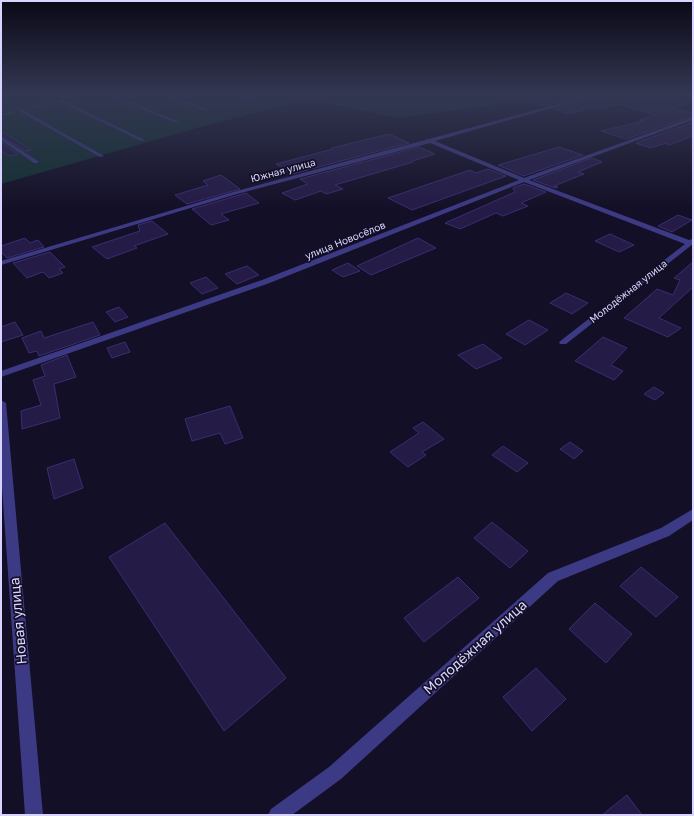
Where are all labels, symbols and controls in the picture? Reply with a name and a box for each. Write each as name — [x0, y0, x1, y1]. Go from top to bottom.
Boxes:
street label: Южная улица — [249, 156, 317, 184]
street label: улица Новосёлов — [303, 218, 387, 262]
street label: Молодёжная улица — [587, 257, 669, 325]
street label: Новая улица — [5, 577, 30, 665]
street label: Молодёжная улица — [419, 596, 530, 698]

